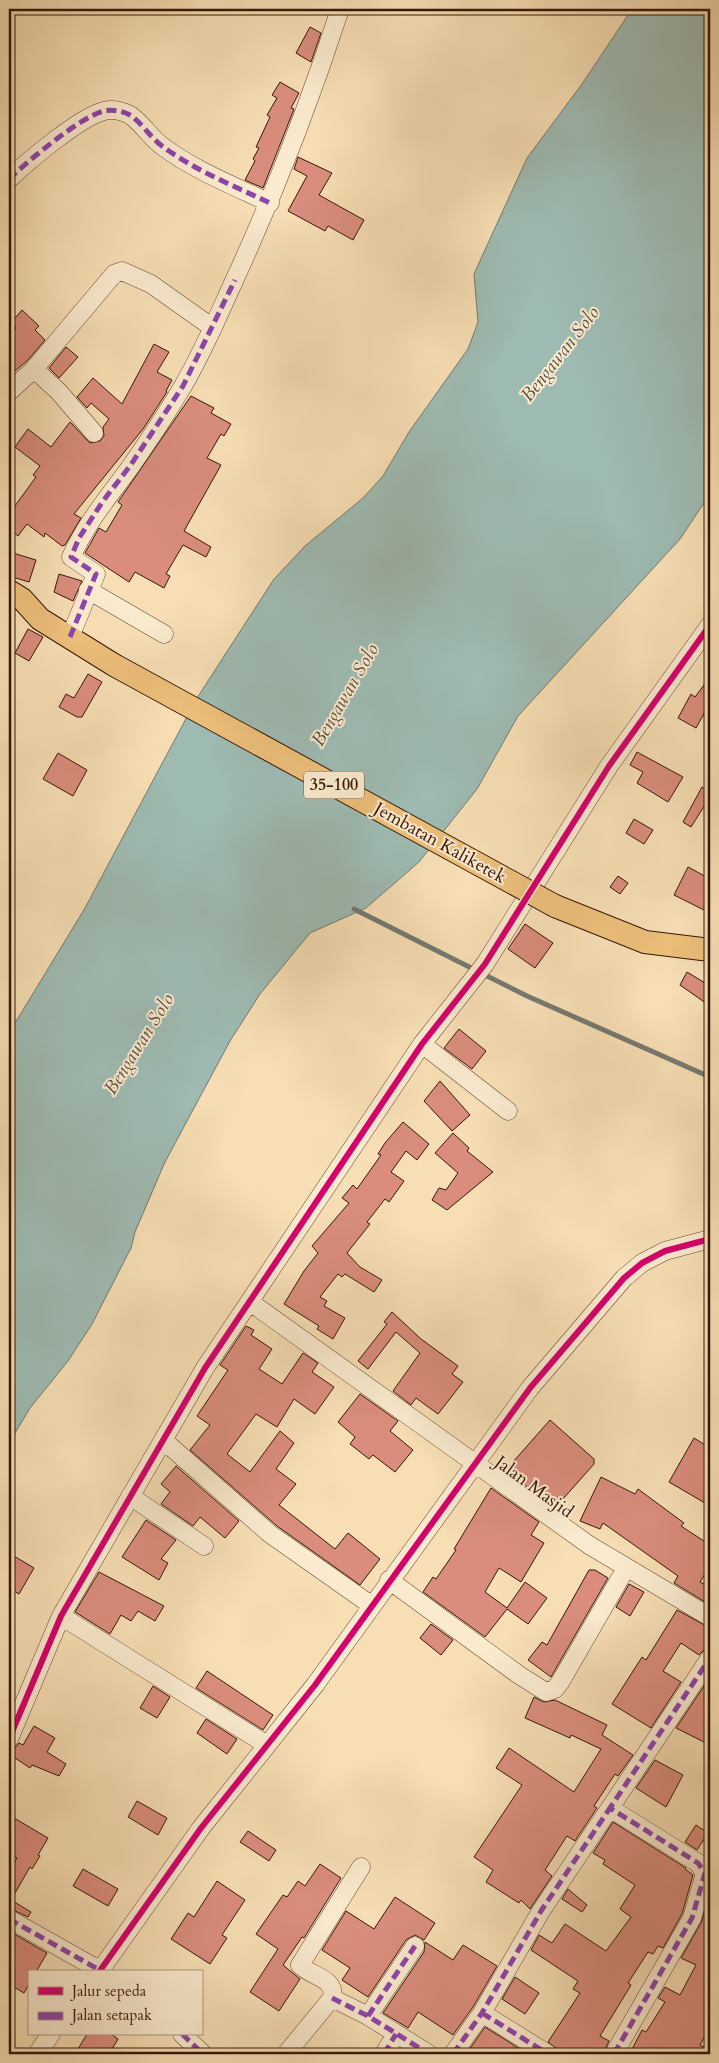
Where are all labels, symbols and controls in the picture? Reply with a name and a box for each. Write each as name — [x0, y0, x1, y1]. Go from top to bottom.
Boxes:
water label: Bengawan Solo — [514, 301, 606, 407]
water label: Bengawan Solo — [305, 639, 385, 751]
road number: 35-100 — [304, 772, 364, 798]
street label: Jembatan Kaliketek — [367, 795, 511, 890]
water label: Bengawan Solo — [98, 988, 180, 1099]
street label: Jalan Masjid — [487, 1448, 579, 1524]
legend — [28, 1970, 202, 2036]
text: Jalur sepeda — [70, 1981, 147, 2001]
text: Jalan setapak — [70, 2005, 152, 2025]

